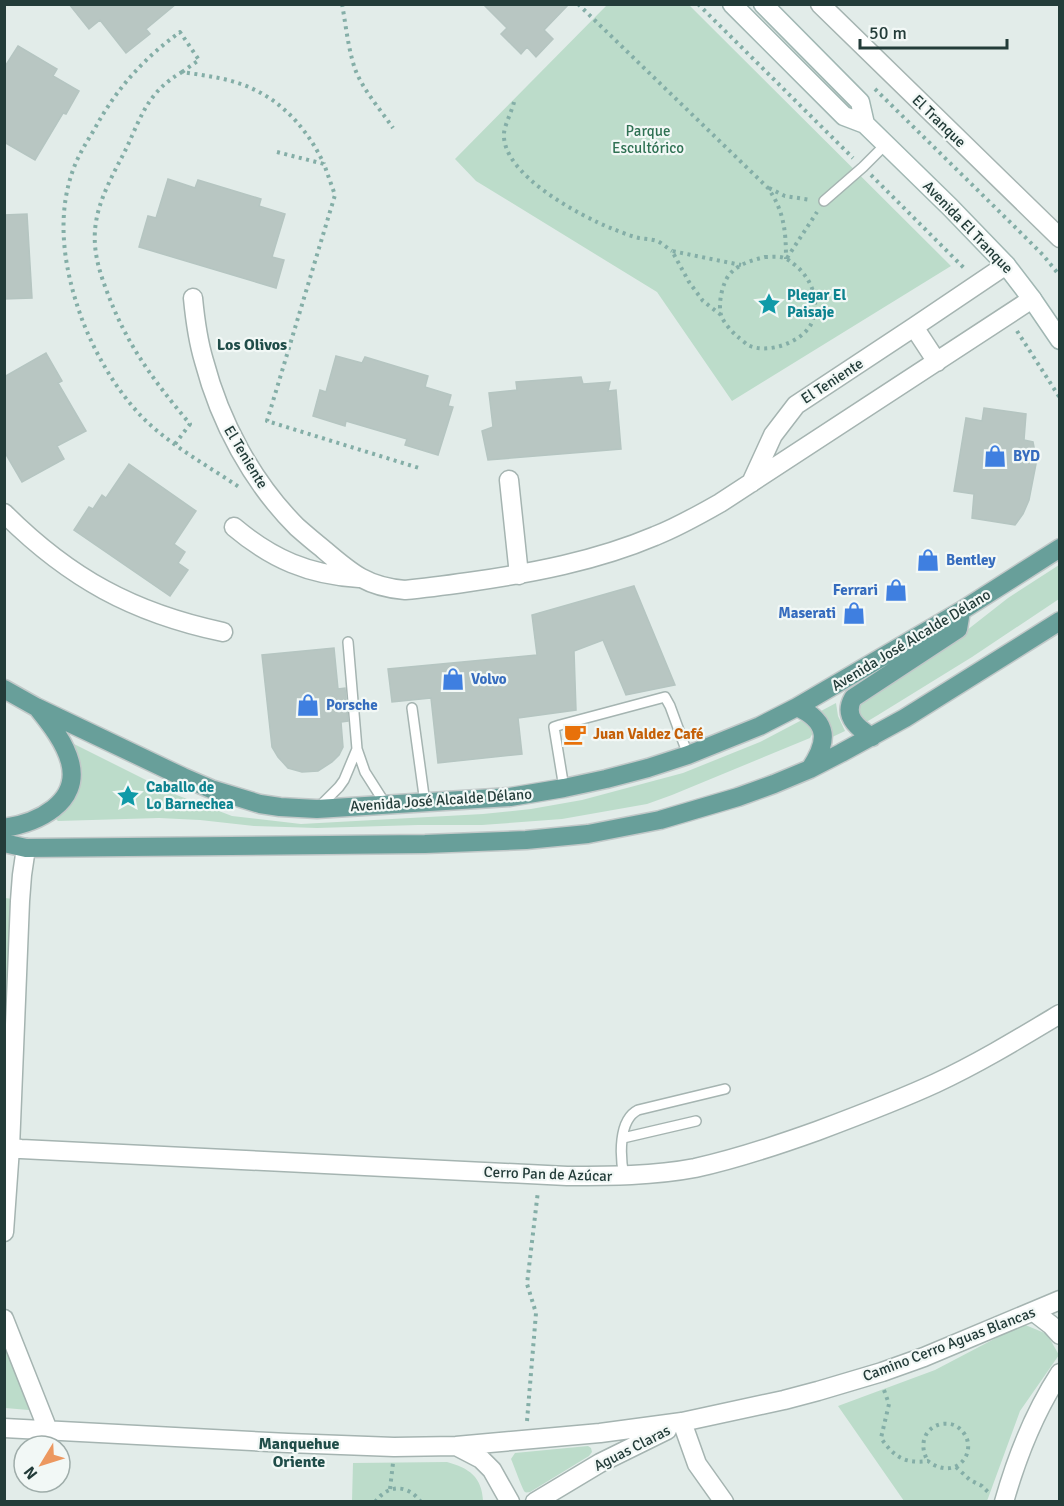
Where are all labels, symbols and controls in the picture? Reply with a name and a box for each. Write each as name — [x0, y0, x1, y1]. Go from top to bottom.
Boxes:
scale bar — [860, 12, 1007, 50]
text: 50 m — [869, 22, 907, 44]
street label: El Tranque — [908, 91, 970, 151]
park label: Parque Escultórico — [612, 122, 684, 157]
street label: Avenida El Tranque — [919, 177, 1017, 277]
place label: Plegar El Paisaje — [787, 286, 846, 321]
place icon: Plegar El Paisaje — [756, 291, 782, 317]
district label: Los Olivos — [217, 335, 287, 355]
street label: El Teniente — [798, 354, 866, 408]
street label: El Teniente — [220, 422, 272, 492]
shop icon: BYD — [982, 443, 1008, 469]
place label: BYD — [1013, 447, 1040, 465]
shop icon: Bentley — [915, 547, 941, 573]
place label: Bentley — [946, 551, 996, 569]
shop icon: Ferrari — [883, 577, 909, 603]
place label: Ferrari — [833, 581, 878, 599]
street label: Avenida José Alcalde Délano — [828, 585, 994, 695]
shop icon: Maserati — [841, 600, 867, 626]
place label: Maserati — [778, 604, 836, 622]
shop icon: Volvo — [440, 666, 466, 692]
place label: Volvo — [471, 670, 507, 688]
shop icon: Porsche — [295, 692, 321, 718]
place label: Porsche — [326, 696, 378, 714]
cafe icon: Juan Valdez Café — [562, 721, 588, 747]
place label: Juan Valdez Café — [593, 725, 704, 743]
place label: Caballo de Lo Barnechea — [146, 778, 234, 813]
place icon: Caballo de Lo Barnechea — [115, 783, 141, 809]
street label: Avenida José Alcalde Délano — [349, 785, 533, 815]
street label: Cerro Pan de Azúcar — [483, 1163, 613, 1185]
street label: Camino Cerro Aguas Blancas — [860, 1303, 1038, 1385]
street label: Aguas Claras — [591, 1421, 674, 1475]
north arrow — [12, 1434, 72, 1494]
district label: Manquehue Oriente — [259, 1434, 340, 1472]
text: N — [20, 1462, 42, 1483]

